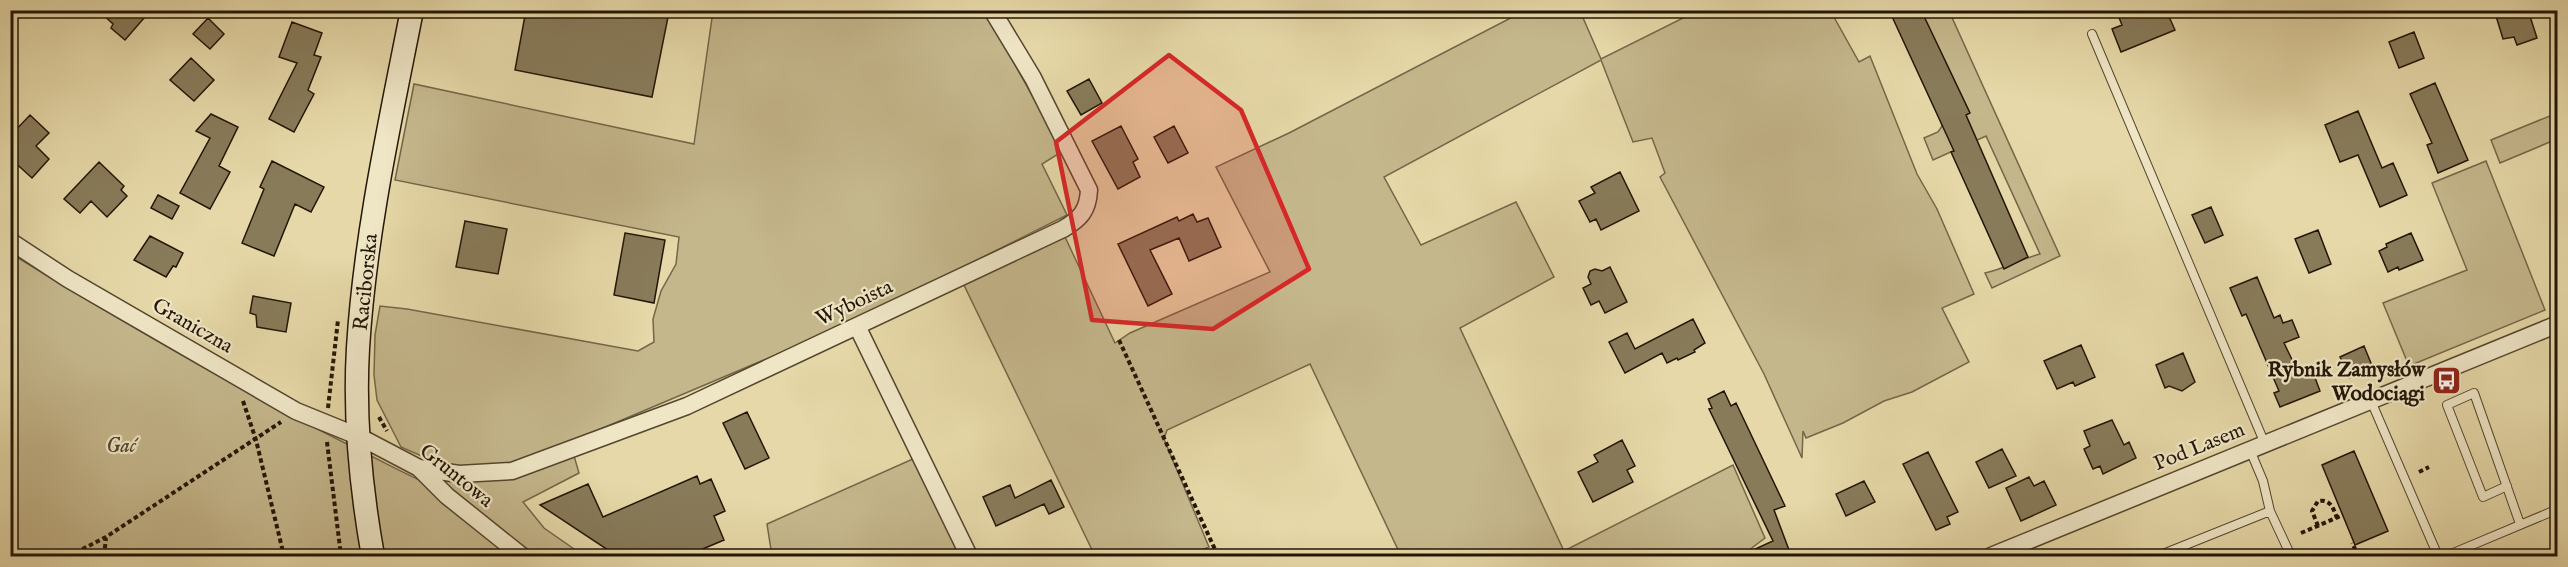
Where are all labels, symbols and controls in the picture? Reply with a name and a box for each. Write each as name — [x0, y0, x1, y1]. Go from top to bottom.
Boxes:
street label: Raciborska — [348, 231, 385, 332]
street label: Wyboista — [812, 273, 898, 333]
street label: Graniczna — [147, 292, 238, 361]
place label: Rybnik Zamysłów Wodociągi — [2268, 357, 2426, 408]
bus stop icon: Rybnik Zamysłów Wodociągi — [2430, 365, 2462, 397]
street label: Pod Lasem — [2150, 417, 2249, 478]
park label: Gać — [106, 433, 139, 460]
street label: Gruntowa — [414, 438, 499, 515]

